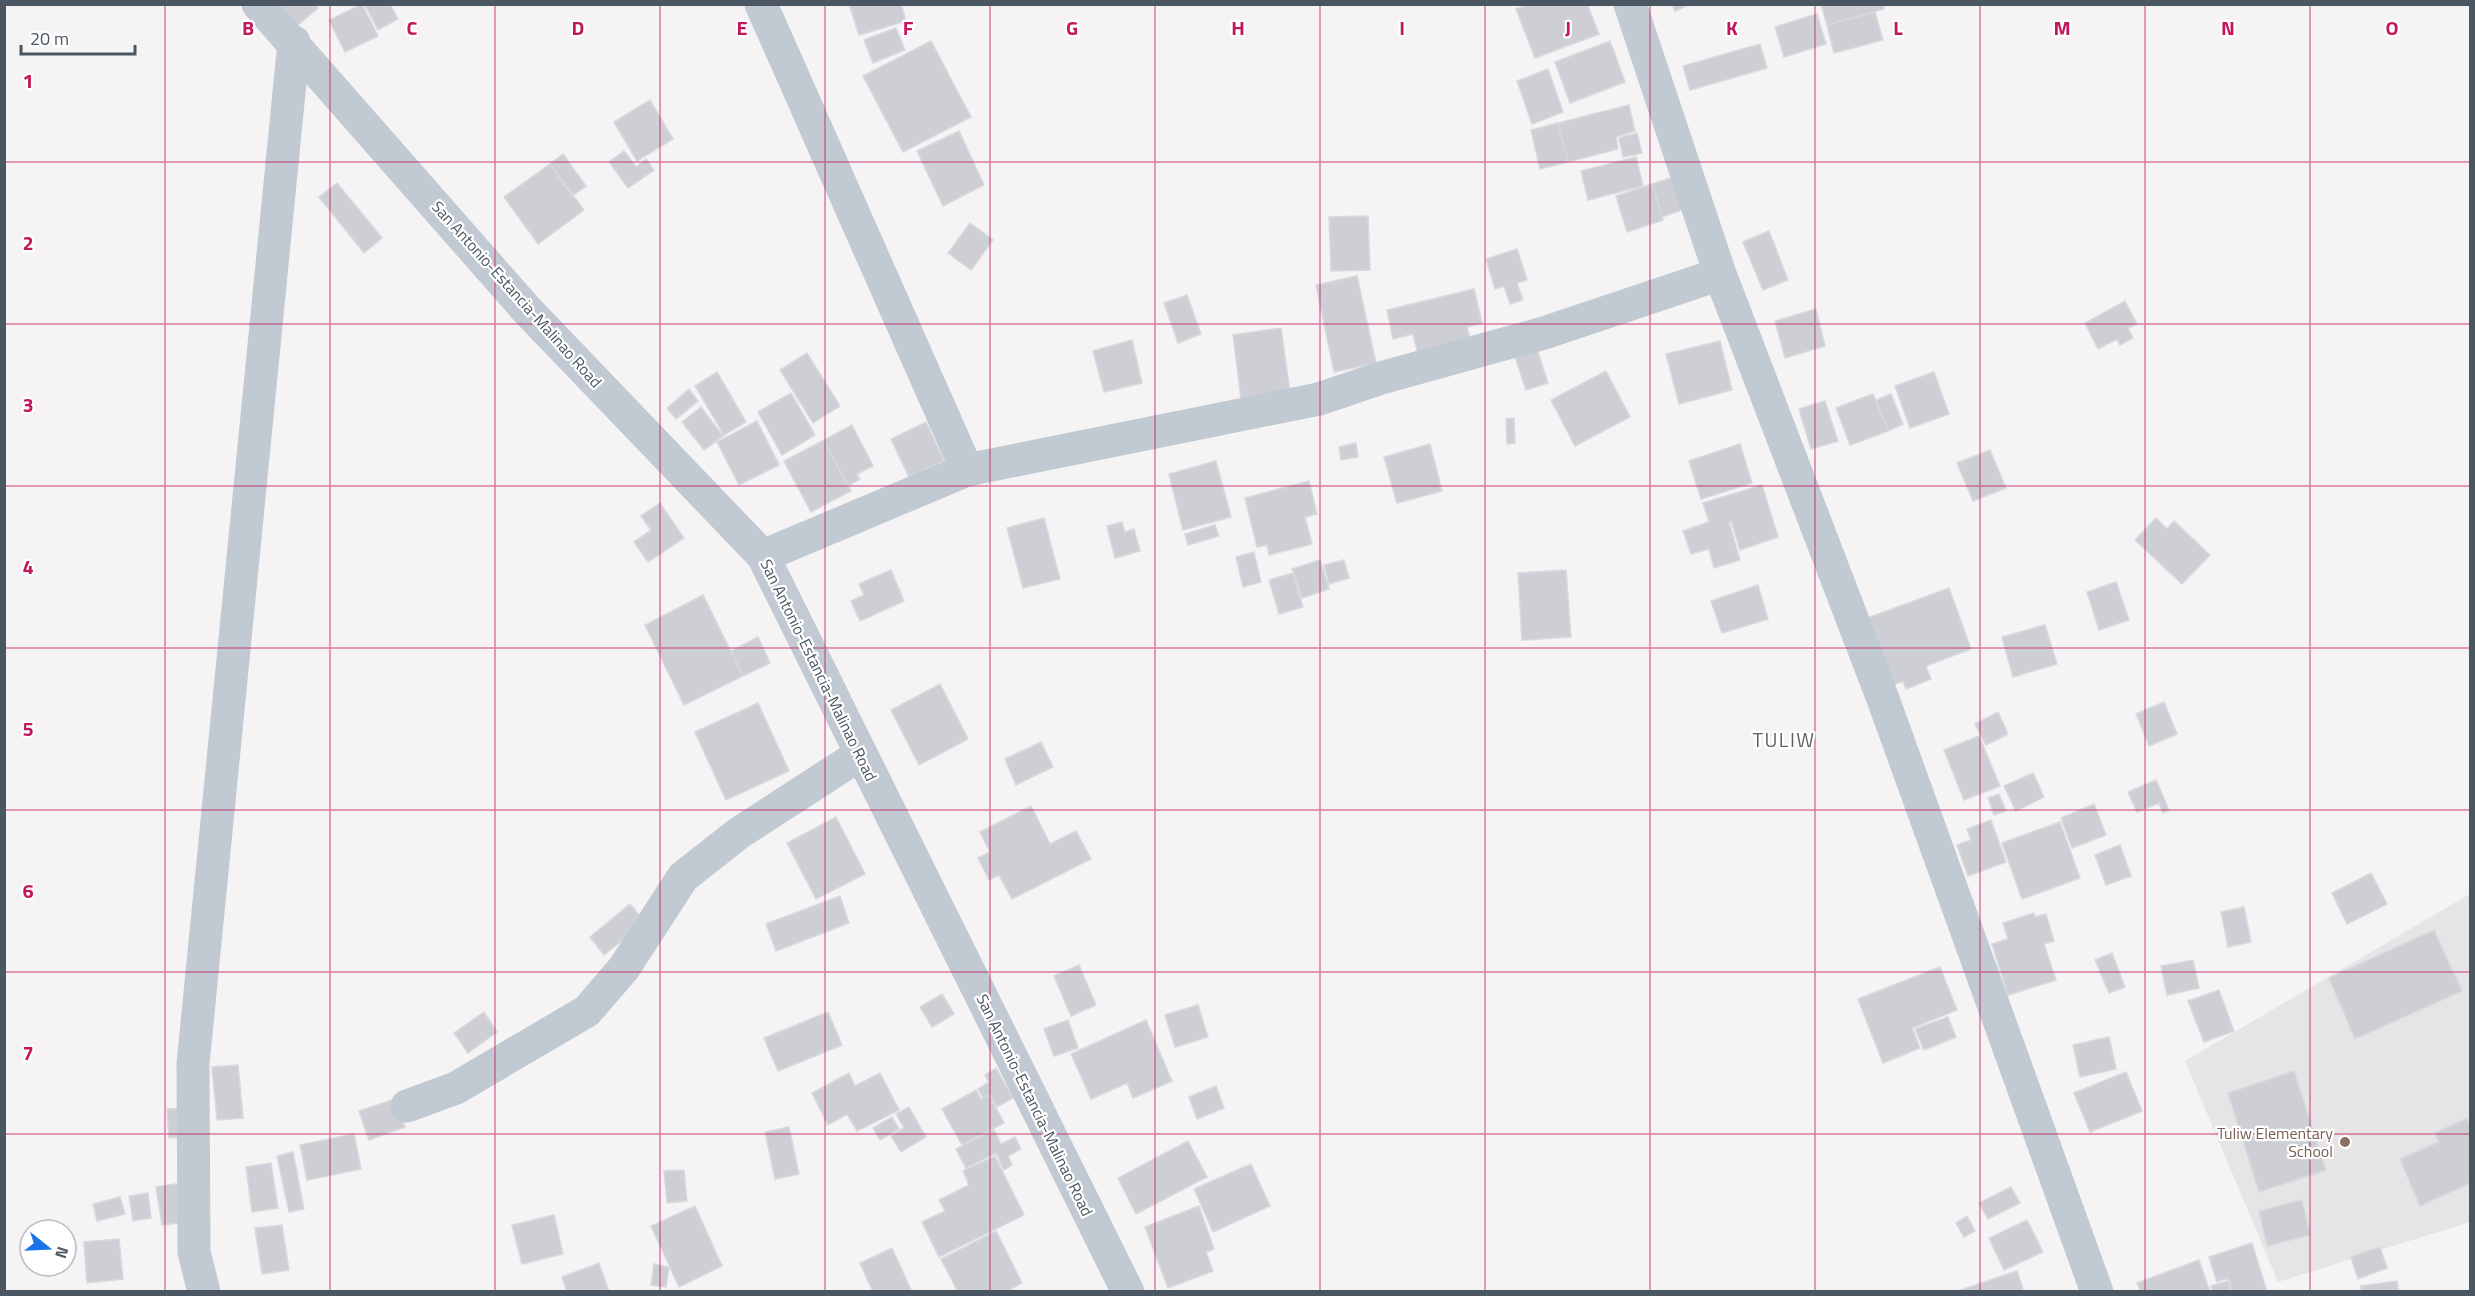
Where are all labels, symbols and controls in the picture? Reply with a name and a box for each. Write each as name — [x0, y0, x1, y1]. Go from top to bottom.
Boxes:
text: B — [242, 12, 254, 43]
text: C — [407, 12, 418, 43]
text: D — [572, 12, 584, 43]
text: E — [736, 12, 748, 43]
text: F — [903, 12, 914, 43]
text: G — [1066, 12, 1078, 43]
text: H — [1231, 12, 1245, 43]
text: I — [1399, 12, 1405, 43]
text: J — [1565, 12, 1571, 43]
text: K — [1726, 12, 1738, 43]
text: L — [1893, 12, 1903, 43]
text: M — [2053, 12, 2071, 43]
text: N — [2221, 12, 2235, 43]
text: O — [2385, 12, 2399, 43]
scale bar — [21, 18, 135, 56]
text: 20 m — [30, 25, 69, 52]
text: 1 — [22, 65, 34, 96]
street label: San Antonio-Estancia-Malinao Road — [426, 195, 608, 393]
text: 2 — [22, 227, 34, 258]
text: 3 — [22, 389, 34, 420]
text: 4 — [22, 551, 34, 582]
street label: San Antonio-Estancia-Malinao Road — [755, 555, 883, 785]
text: 5 — [22, 713, 34, 744]
district label: TULIW — [1752, 724, 1816, 755]
text: 6 — [22, 875, 34, 906]
street label: San Antonio-Estancia-Malinao Road — [971, 990, 1099, 1220]
text: 7 — [22, 1037, 34, 1068]
place label: Tuliw Elementary School — [2217, 1121, 2333, 1163]
marker: Tuliw Elementary School — [2338, 1135, 2352, 1149]
north arrow — [18, 1218, 78, 1278]
text: N — [49, 1244, 75, 1262]

